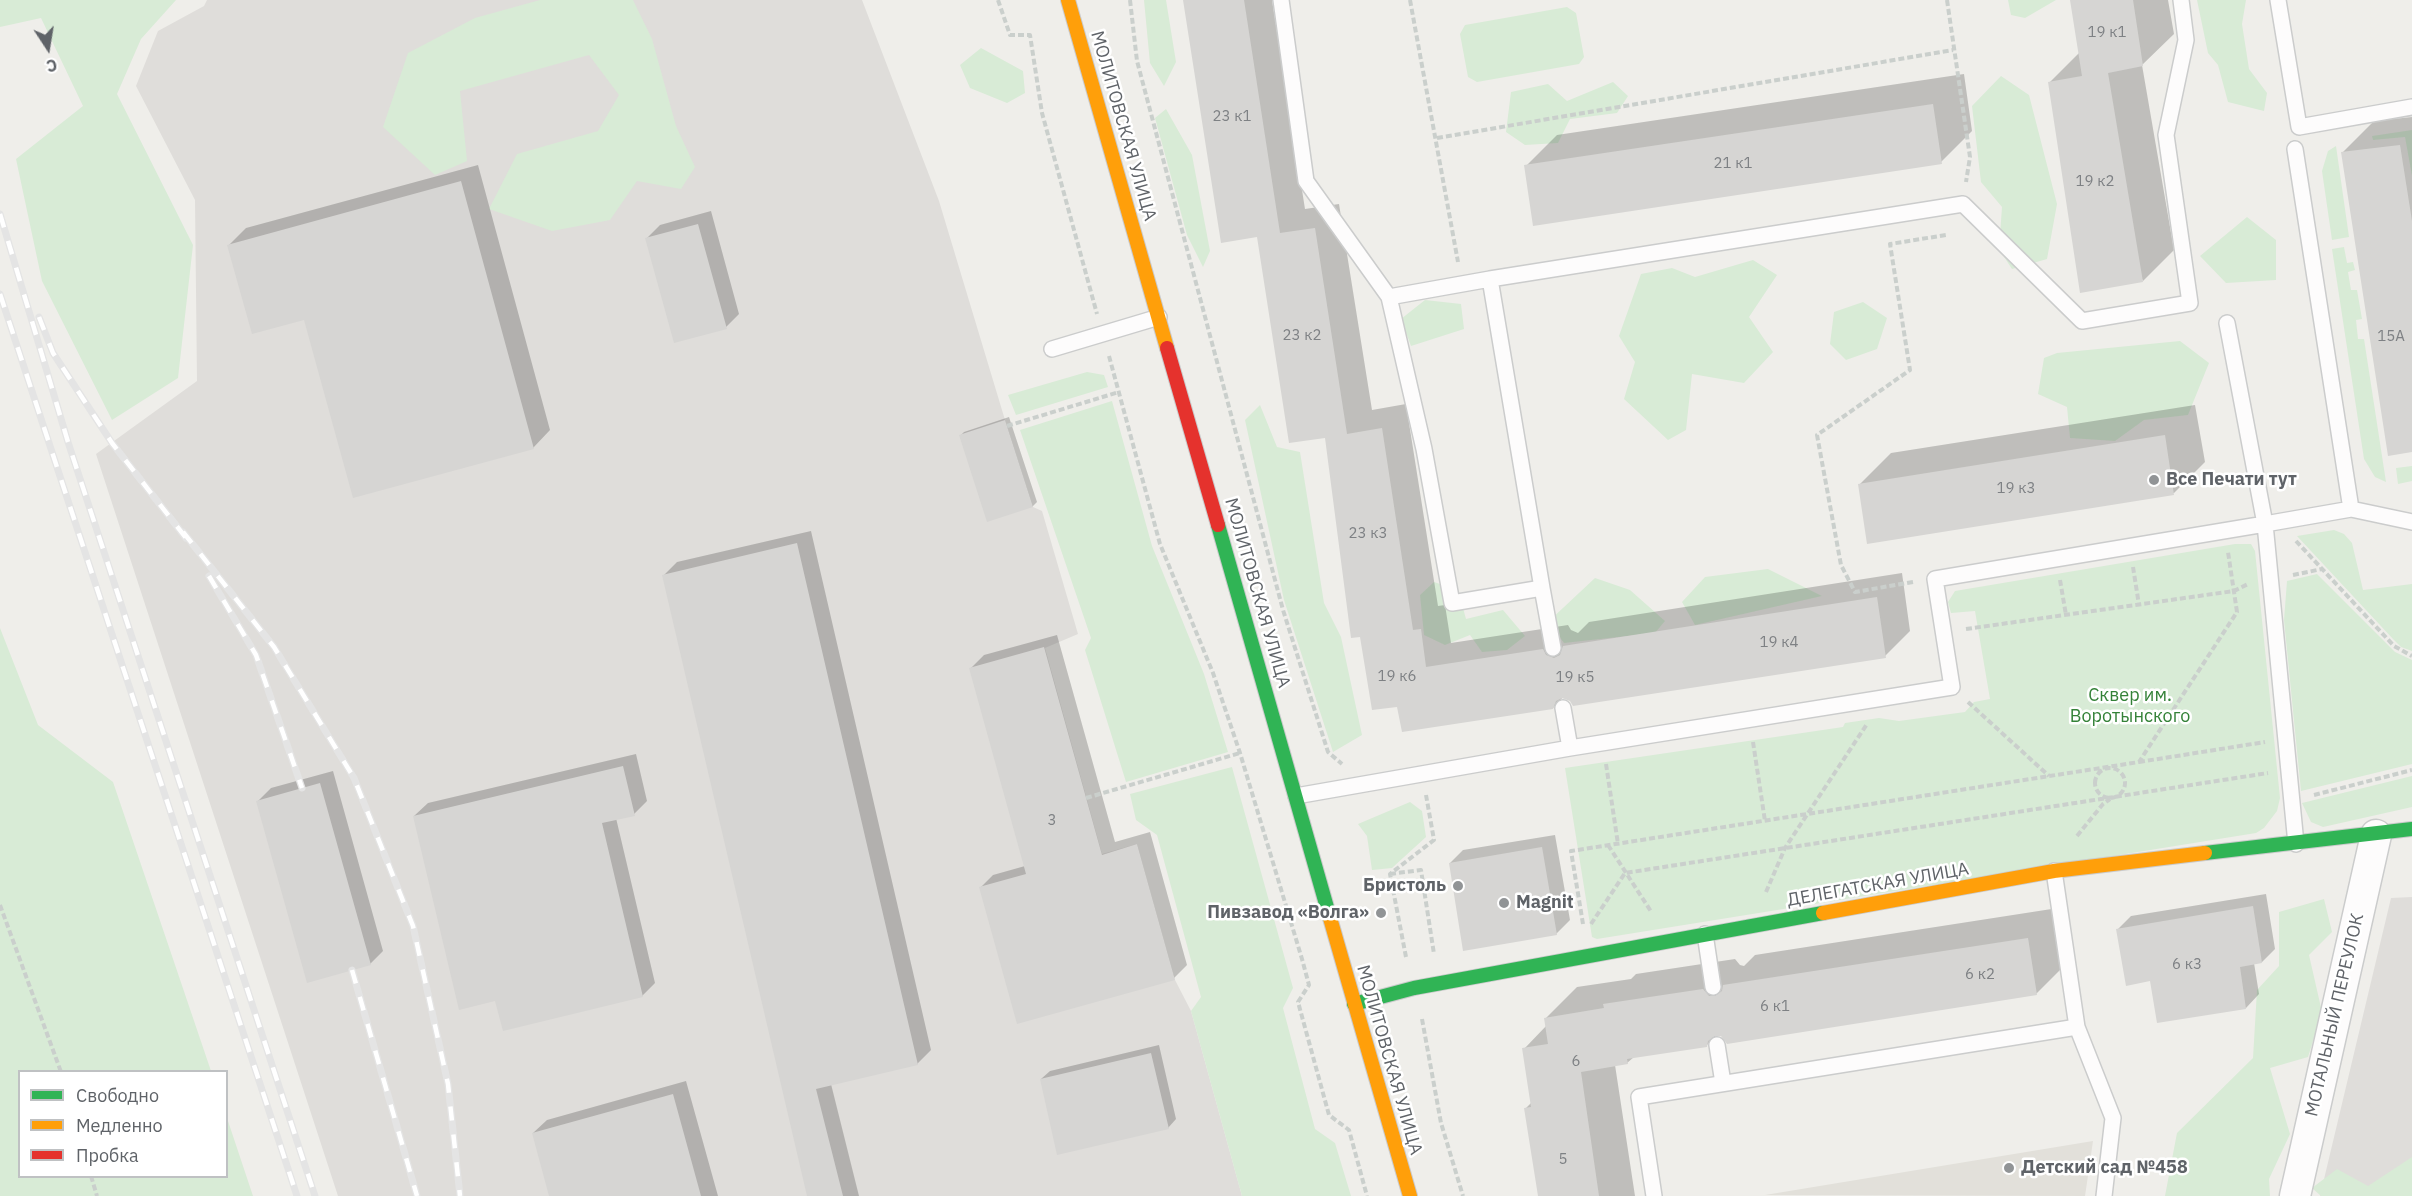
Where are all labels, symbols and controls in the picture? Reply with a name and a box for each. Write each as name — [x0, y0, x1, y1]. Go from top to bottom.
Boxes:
north arrow — [18, 18, 78, 78]
house number: 19 к1 — [2088, 24, 2126, 42]
street label: МОЛИТОВСКАЯ УЛИЦА — [1086, 29, 1160, 223]
text: С — [45, 55, 59, 76]
house number: 23 к1 — [1213, 108, 1251, 126]
house number: 21 к1 — [1714, 155, 1752, 173]
house number: 19 к2 — [2076, 173, 2114, 191]
house number: 23 к2 — [1283, 327, 1321, 345]
house number: 15А — [2377, 328, 2405, 346]
place label: Все Печати тут — [2166, 469, 2297, 491]
marker: Все Печати тут — [2147, 473, 2161, 487]
house number: 19 к3 — [1997, 480, 2035, 498]
street label: МОЛИТОВСКАЯ УЛИЦА — [1220, 496, 1294, 690]
house number: 23 к3 — [1349, 525, 1387, 543]
house number: 19 к4 — [1760, 634, 1798, 652]
house number: 19 к6 — [1378, 668, 1416, 686]
house number: 19 к5 — [1556, 669, 1594, 687]
park label: Сквер им. Воротынского — [2070, 685, 2190, 728]
house number: 3 — [1048, 812, 1056, 830]
street label: ДЕЛЕГАТСКАЯ УЛИЦА — [1785, 858, 1971, 912]
place label: Бристоль — [1363, 875, 1446, 897]
marker: Бристоль — [1451, 879, 1465, 893]
place label: Magnit — [1516, 892, 1574, 914]
marker: Magnit — [1497, 896, 1511, 910]
place label: Пивзавод «Волга» — [1207, 902, 1369, 924]
marker: Пивзавод «Волга» — [1374, 906, 1388, 920]
street label: МОТАЛЬНЫЙ ПЕРЕУЛОК — [2301, 911, 2369, 1119]
house number: 6 к3 — [2172, 956, 2202, 974]
street label: МОЛИТОВСКАЯ УЛИЦА — [1352, 963, 1426, 1157]
house number: 6 к2 — [1965, 966, 1995, 984]
house number: 6 к1 — [1760, 998, 1790, 1016]
house number: 6 — [1572, 1053, 1580, 1071]
legend — [18, 1070, 228, 1178]
text: Свободно — [76, 1084, 159, 1107]
text: Медленно — [76, 1114, 163, 1137]
text: Пробка — [76, 1144, 139, 1167]
house number: 5 — [1559, 1151, 1567, 1169]
place label: Детский сад №458 — [2021, 1157, 2188, 1179]
marker: Детский сад №458 — [2002, 1161, 2016, 1175]

